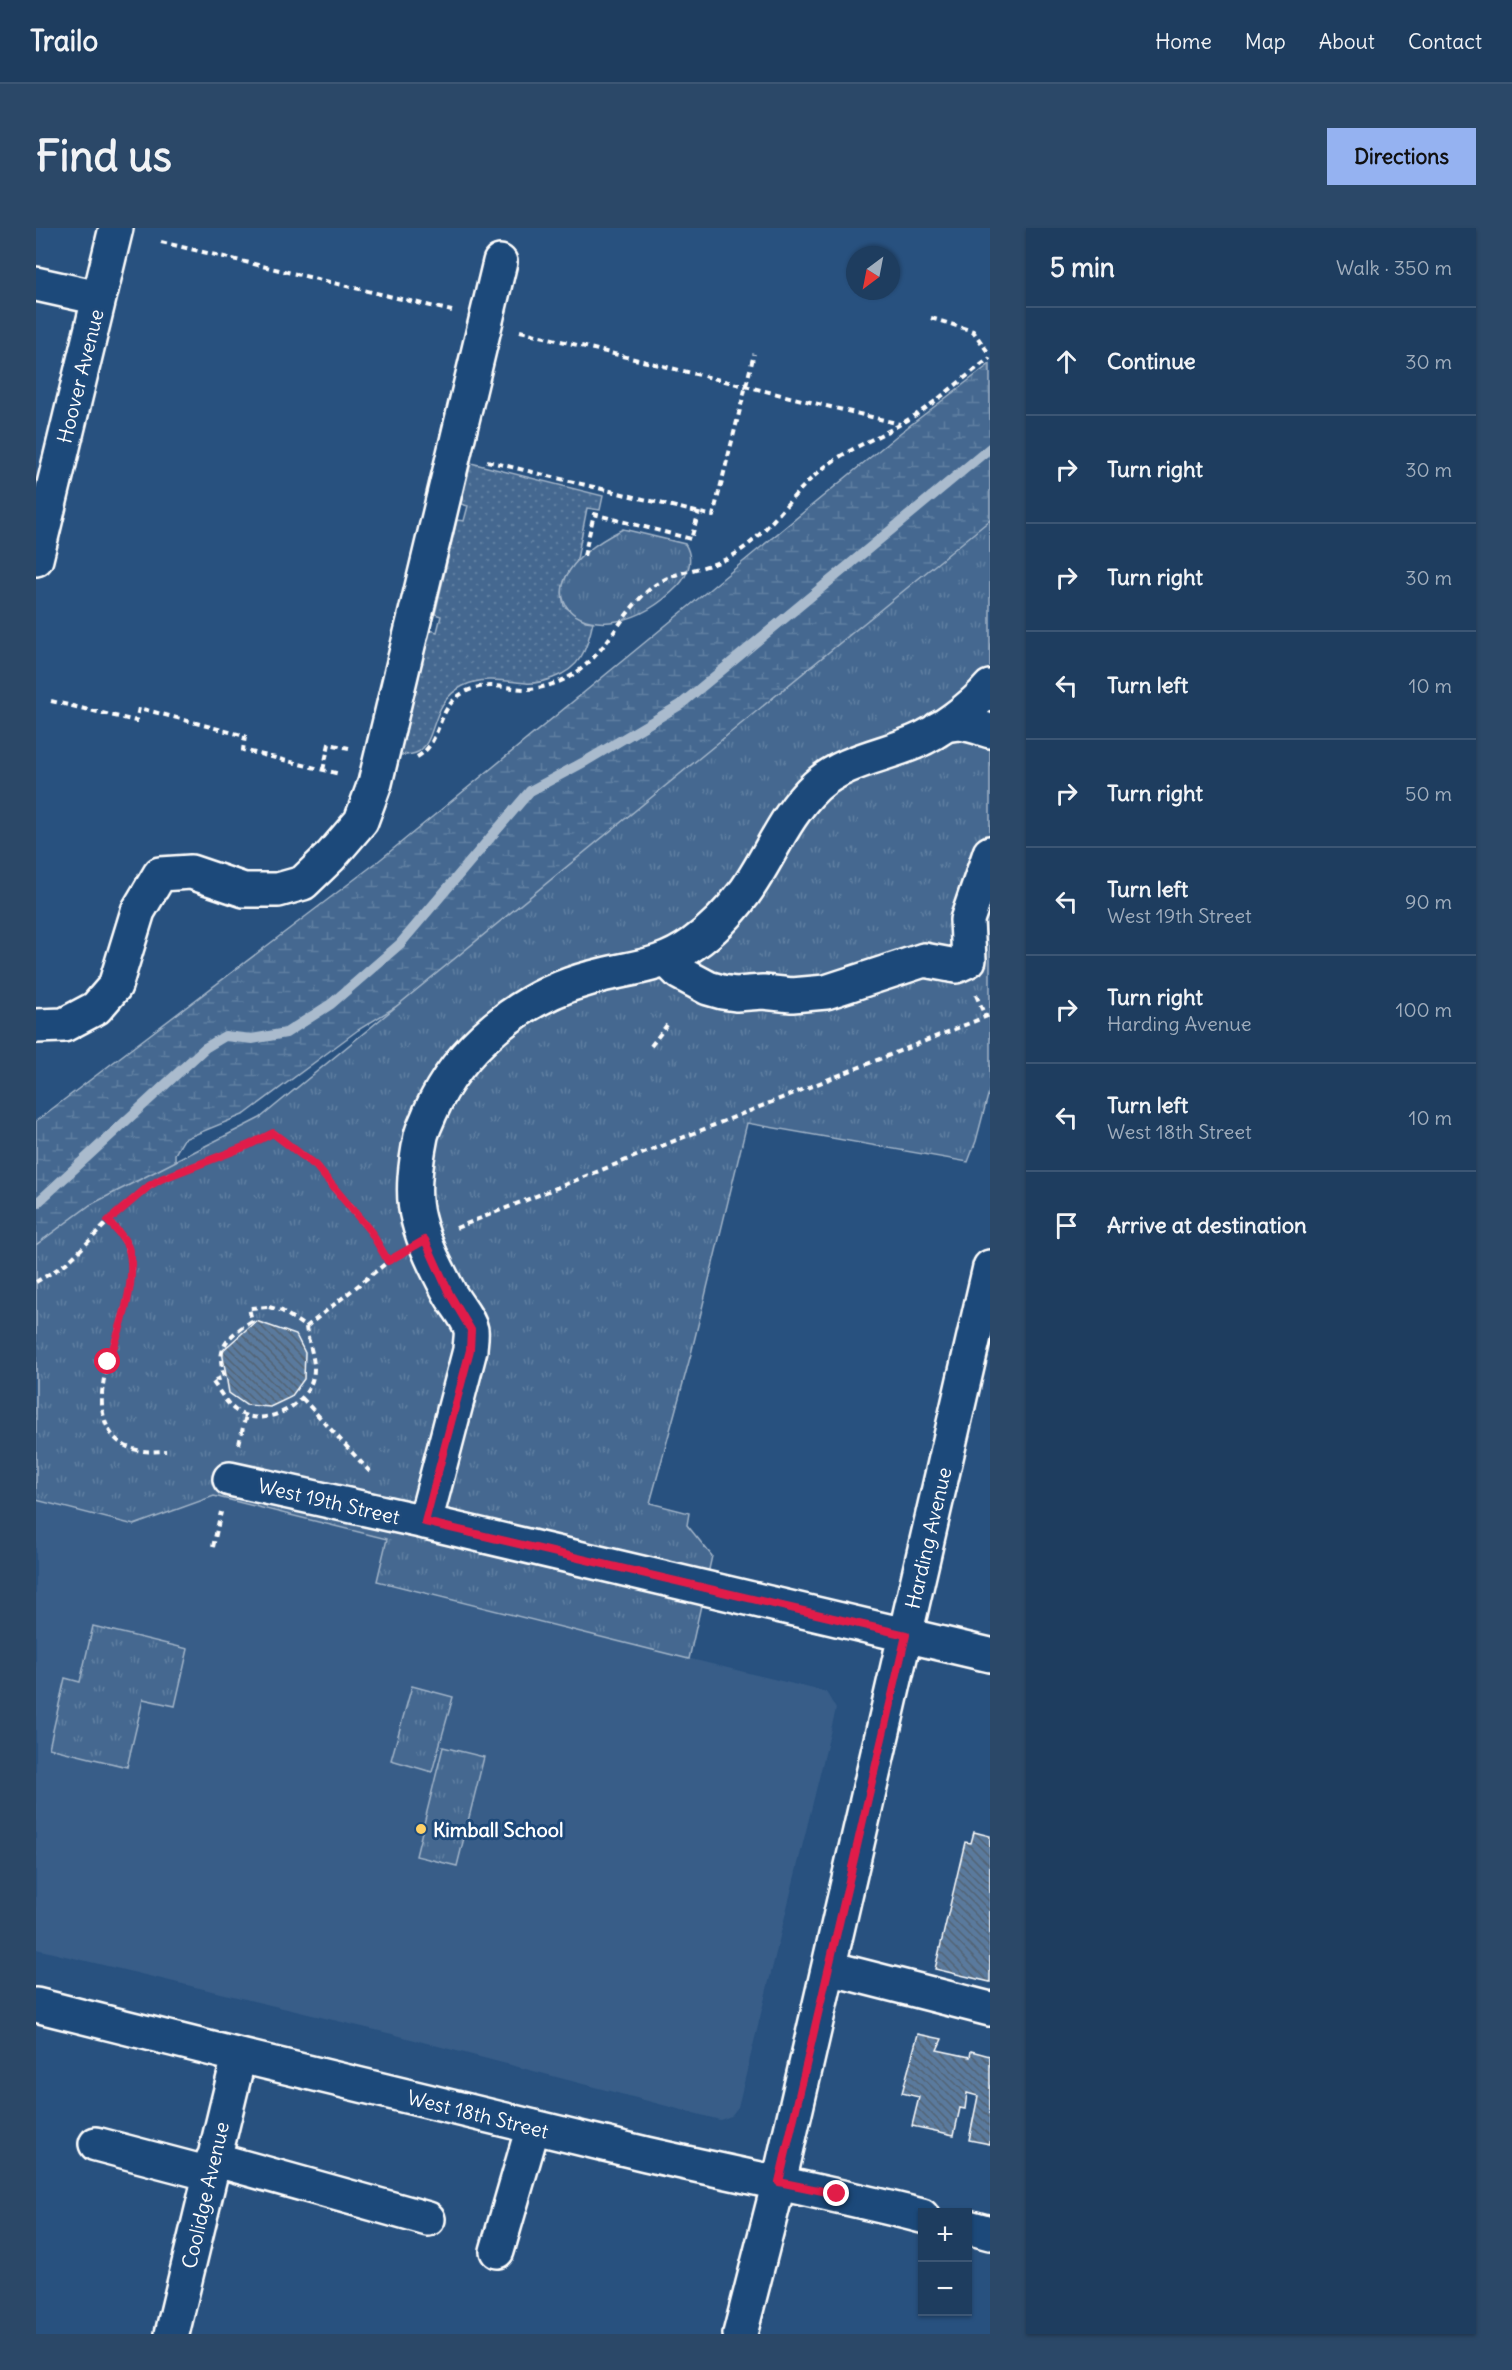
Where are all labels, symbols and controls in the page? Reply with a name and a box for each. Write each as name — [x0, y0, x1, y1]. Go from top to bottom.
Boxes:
text: Trailo — [30, 23, 98, 59]
text: Home — [1155, 28, 1212, 55]
text: Map — [1245, 28, 1286, 55]
text: About — [1319, 28, 1375, 55]
text: Contact — [1408, 28, 1482, 55]
button: Directions — [1327, 128, 1476, 185]
text: Find us — [36, 130, 172, 182]
north arrow — [846, 246, 900, 300]
text: 5 min — [1050, 251, 1115, 284]
text: Walk · 350 m — [1336, 255, 1452, 280]
street label: Hoover Avenue — [51, 306, 109, 446]
icon: ahead — [1050, 345, 1083, 378]
text: Continue — [1107, 347, 1196, 375]
text: 30 m — [1405, 349, 1452, 374]
icon: right — [1050, 453, 1083, 486]
text: Turn right — [1107, 455, 1203, 483]
text: 30 m — [1405, 457, 1452, 482]
icon: right — [1050, 561, 1083, 594]
text: Turn right — [1107, 563, 1203, 591]
text: 30 m — [1405, 565, 1452, 590]
icon: left — [1050, 669, 1083, 702]
text: Turn left — [1107, 671, 1188, 699]
text: 10 m — [1409, 673, 1452, 698]
icon: right — [1050, 777, 1083, 810]
text: Turn right — [1107, 779, 1203, 807]
text: 50 m — [1405, 781, 1452, 806]
text: Turn left — [1107, 875, 1188, 903]
icon: left — [1050, 885, 1083, 918]
text: 90 m — [1405, 889, 1452, 914]
text: West 19th Street — [1107, 903, 1252, 928]
text: Turn right — [1107, 983, 1203, 1011]
icon: right — [1050, 993, 1083, 1026]
text: 100 m — [1395, 997, 1452, 1022]
text: Harding Avenue — [1107, 1011, 1252, 1036]
text: Turn left — [1107, 1091, 1188, 1119]
icon: left — [1050, 1101, 1083, 1134]
text: 10 m — [1409, 1105, 1452, 1130]
text: West 18th Street — [1107, 1119, 1252, 1144]
icon: arrive — [1050, 1209, 1083, 1242]
text: Arrive at destination — [1107, 1211, 1307, 1239]
route start — [94, 1348, 120, 1374]
street label: Harding Avenue — [900, 1465, 956, 1611]
street label: West 19th Street — [256, 1473, 403, 1530]
place label: Kimball School — [433, 1817, 563, 1842]
marker: Kimball School — [414, 1822, 428, 1836]
street label: West 18th Street — [405, 2084, 551, 2144]
street label: Coolidge Avenue — [176, 2119, 234, 2271]
route end — [823, 2180, 849, 2206]
map controls — [918, 2208, 972, 2316]
button: + — [918, 2208, 972, 2262]
button: − — [918, 2262, 972, 2316]

